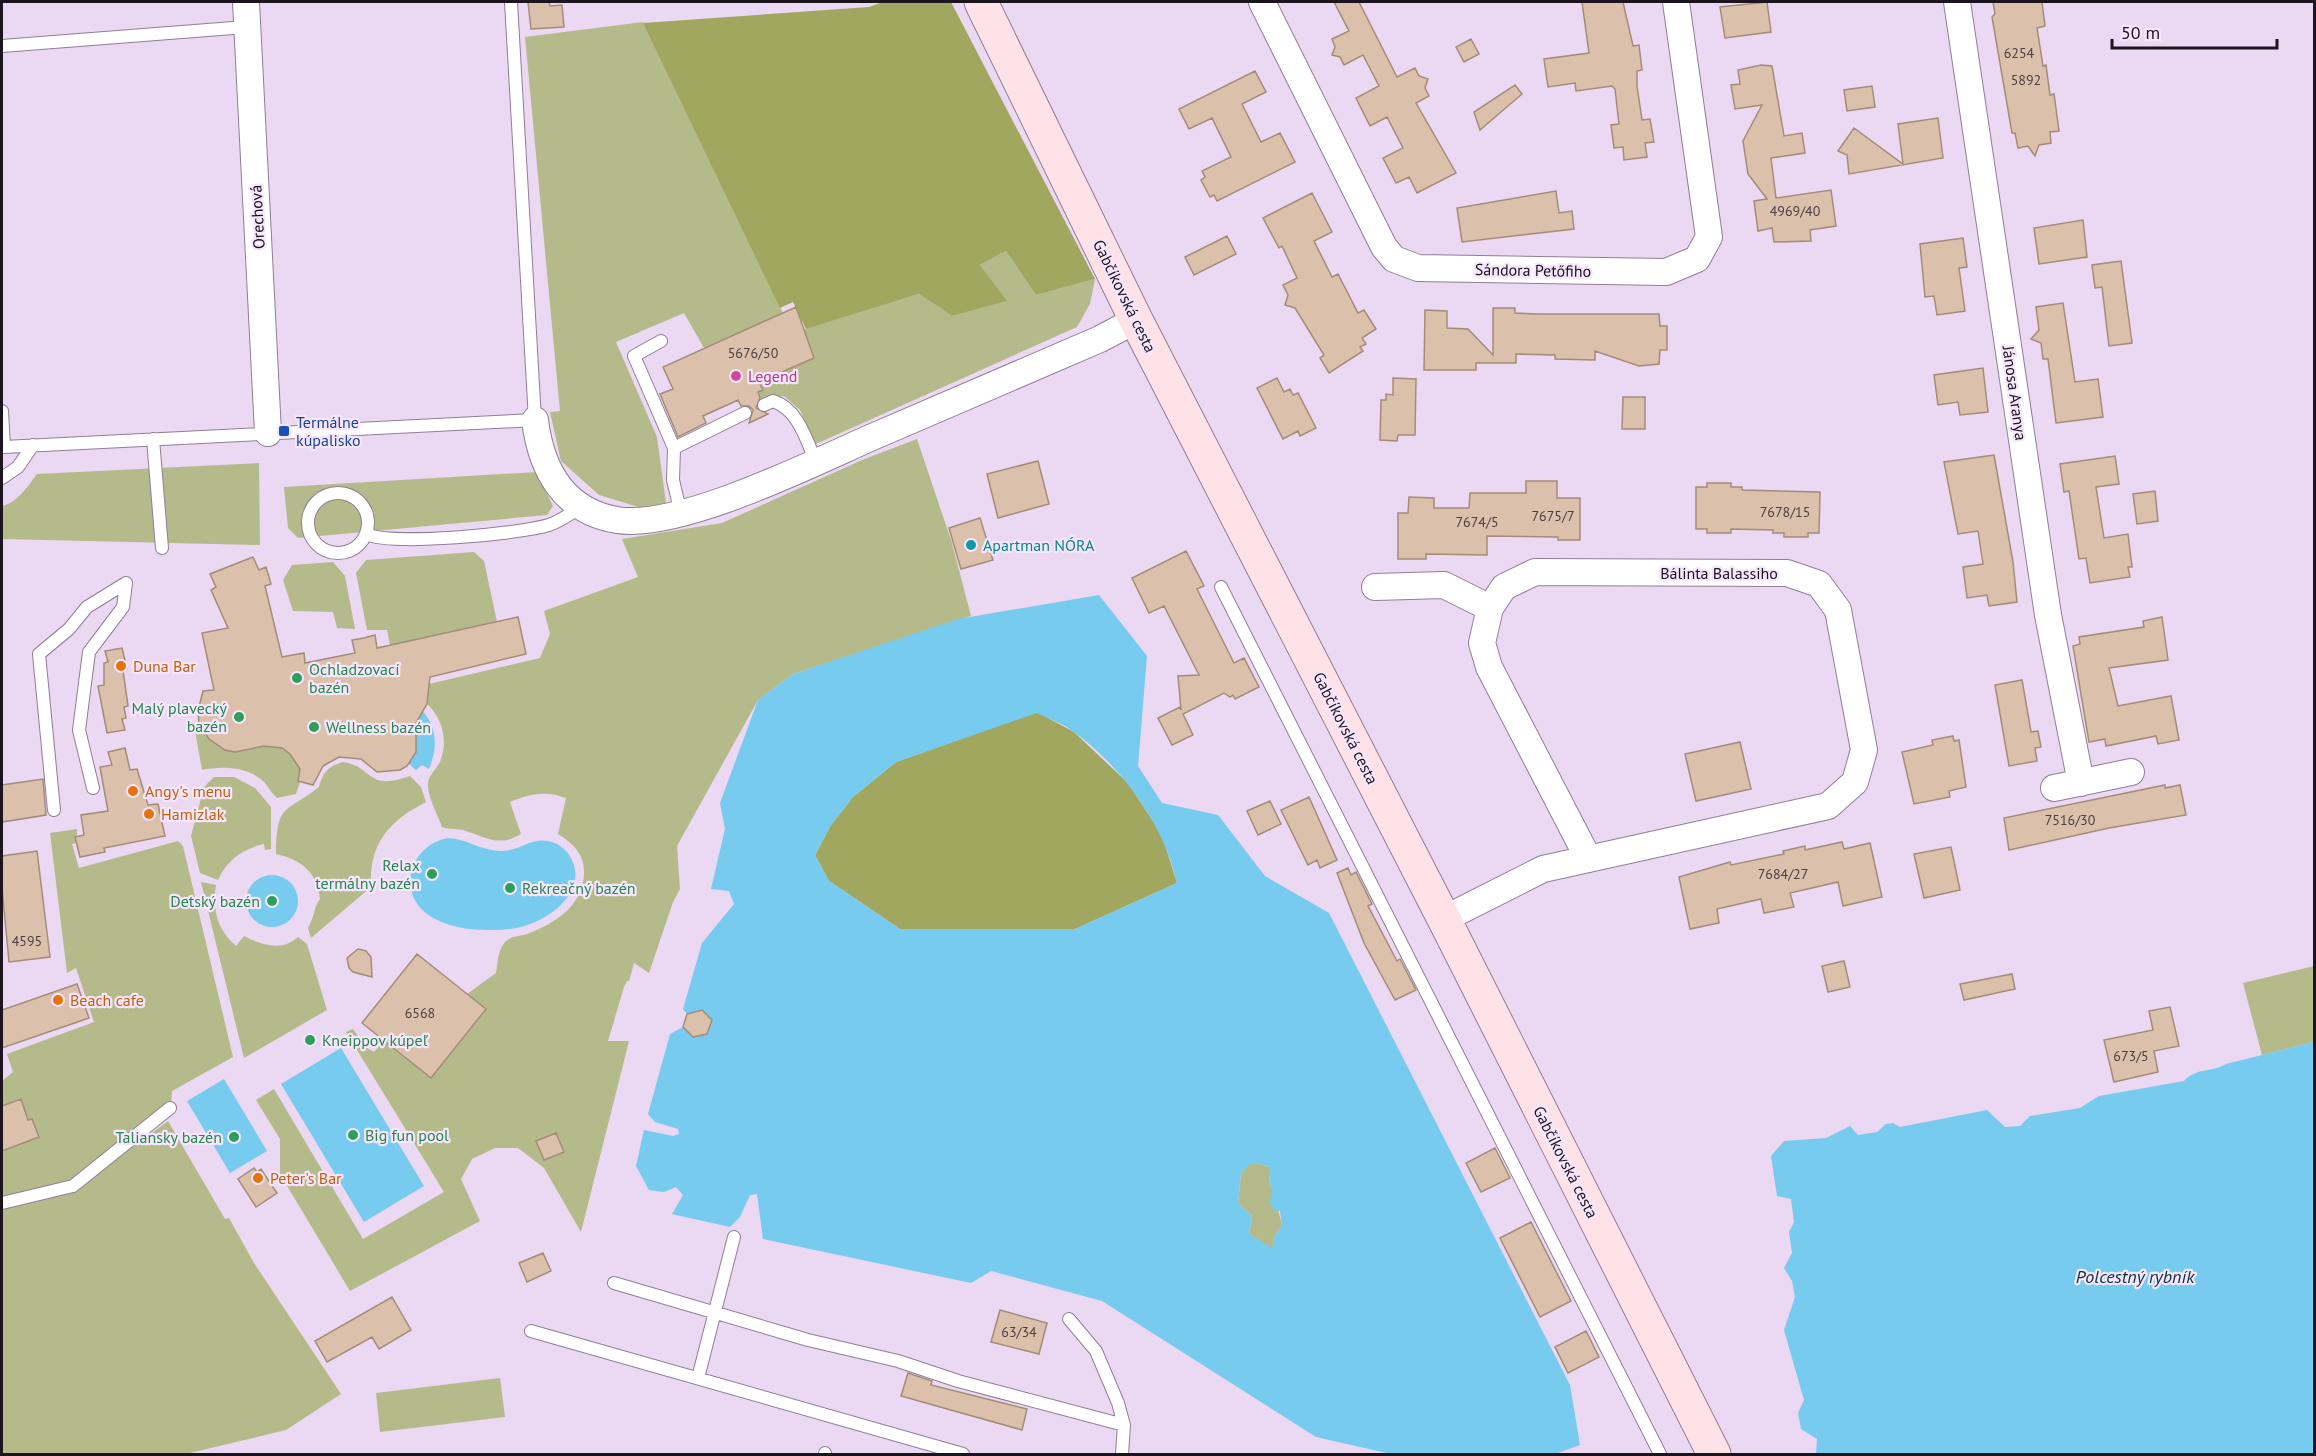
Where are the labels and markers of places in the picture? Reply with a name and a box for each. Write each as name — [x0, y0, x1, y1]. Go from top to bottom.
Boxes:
place label: Legend — [748, 366, 797, 386]
marker: Legend — [729, 369, 743, 383]
place label: Termálne kúpalisko — [296, 412, 361, 450]
marker: Termálne kúpalisko — [277, 424, 291, 438]
place label: Apartman NÓRA — [983, 535, 1095, 555]
marker: Apartman NÓRA — [964, 538, 978, 552]
place label: Duna Bar — [133, 656, 196, 676]
marker: Duna Bar — [114, 659, 128, 673]
place label: Ochladzovací bazén — [309, 659, 400, 697]
marker: Ochladzovací bazén — [290, 671, 304, 685]
place label: Malý plavecký bazén — [132, 698, 228, 736]
marker: Malý plavecký bazén — [232, 710, 246, 724]
place label: Wellness bazén — [326, 717, 431, 737]
marker: Wellness bazén — [307, 720, 321, 734]
place label: Angy's menu — [145, 781, 231, 801]
marker: Angy's menu — [126, 784, 140, 798]
place label: Hamizlak — [161, 804, 225, 824]
marker: Hamizlak — [142, 807, 156, 821]
place label: Relax termálny bazén — [315, 855, 420, 893]
marker: Relax termálny bazén — [425, 867, 439, 881]
place label: Rekreačný bazén — [522, 878, 636, 898]
marker: Rekreačný bazén — [503, 881, 517, 895]
place label: Detský bazén — [170, 891, 260, 911]
marker: Detský bazén — [265, 894, 279, 908]
place label: Beach cafe — [70, 990, 144, 1010]
marker: Beach cafe — [51, 993, 65, 1007]
place label: Kneippov kúpeľ — [322, 1030, 429, 1050]
marker: Kneippov kúpeľ — [303, 1033, 317, 1047]
place label: Big fun pool — [365, 1125, 449, 1145]
place label: Taliansky bazén — [115, 1127, 222, 1147]
marker: Big fun pool — [346, 1128, 360, 1142]
marker: Taliansky bazén — [227, 1130, 241, 1144]
place label: Peter's Bar — [270, 1168, 342, 1188]
marker: Peter's Bar — [251, 1171, 265, 1185]

